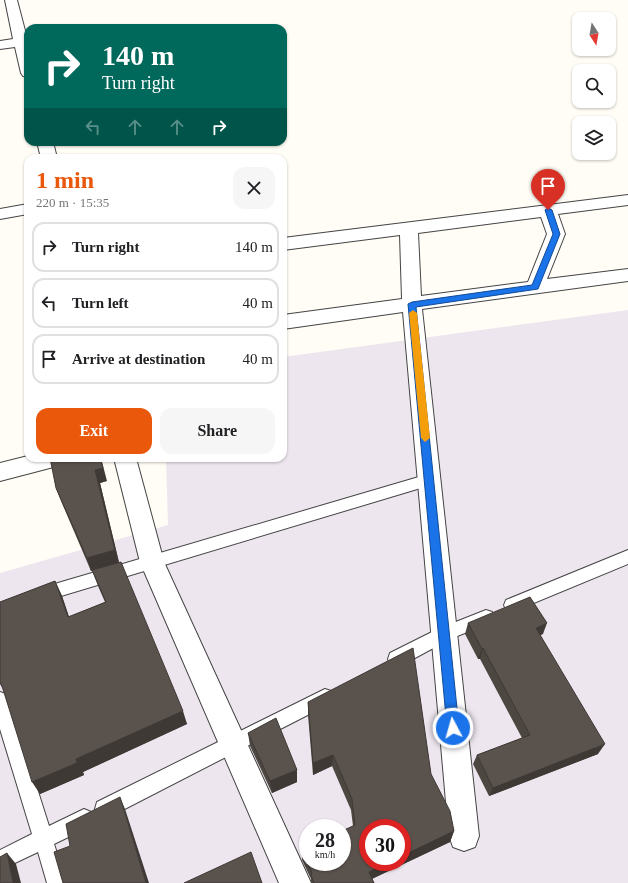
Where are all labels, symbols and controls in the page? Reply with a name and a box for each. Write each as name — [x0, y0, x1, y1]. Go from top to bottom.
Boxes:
north arrow — [572, 12, 616, 56]
map controls — [572, 12, 616, 160]
icon: right — [36, 40, 88, 92]
text: 140 m — [102, 40, 174, 71]
button: search — [572, 64, 616, 108]
text: Turn right — [102, 73, 175, 93]
icon: left — [82, 116, 104, 138]
icon: ahead — [124, 116, 146, 138]
icon: ahead — [166, 116, 188, 138]
icon: right — [208, 116, 230, 138]
button: layers — [572, 116, 616, 160]
text: 1 min — [36, 167, 94, 193]
button: close — [233, 167, 275, 209]
pin — [531, 169, 565, 210]
icon: arrive — [537, 175, 559, 197]
text: 220 m · 15:35 — [36, 195, 109, 210]
icon: right — [38, 236, 60, 258]
text: Turn right — [72, 239, 139, 255]
text: 140 m — [235, 239, 273, 255]
icon: left — [38, 292, 60, 314]
text: Turn left — [72, 295, 129, 311]
text: 40 m — [243, 295, 273, 311]
icon: arrive — [38, 348, 60, 370]
text: Arrive at destination — [72, 351, 205, 367]
text: 40 m — [243, 351, 273, 367]
button: Exit — [36, 408, 152, 454]
button: Share — [160, 408, 275, 454]
position arrow — [432, 707, 474, 749]
speed limit sign: 30 — [359, 819, 411, 871]
text: 28 — [315, 829, 335, 851]
text: km/h — [315, 849, 335, 860]

